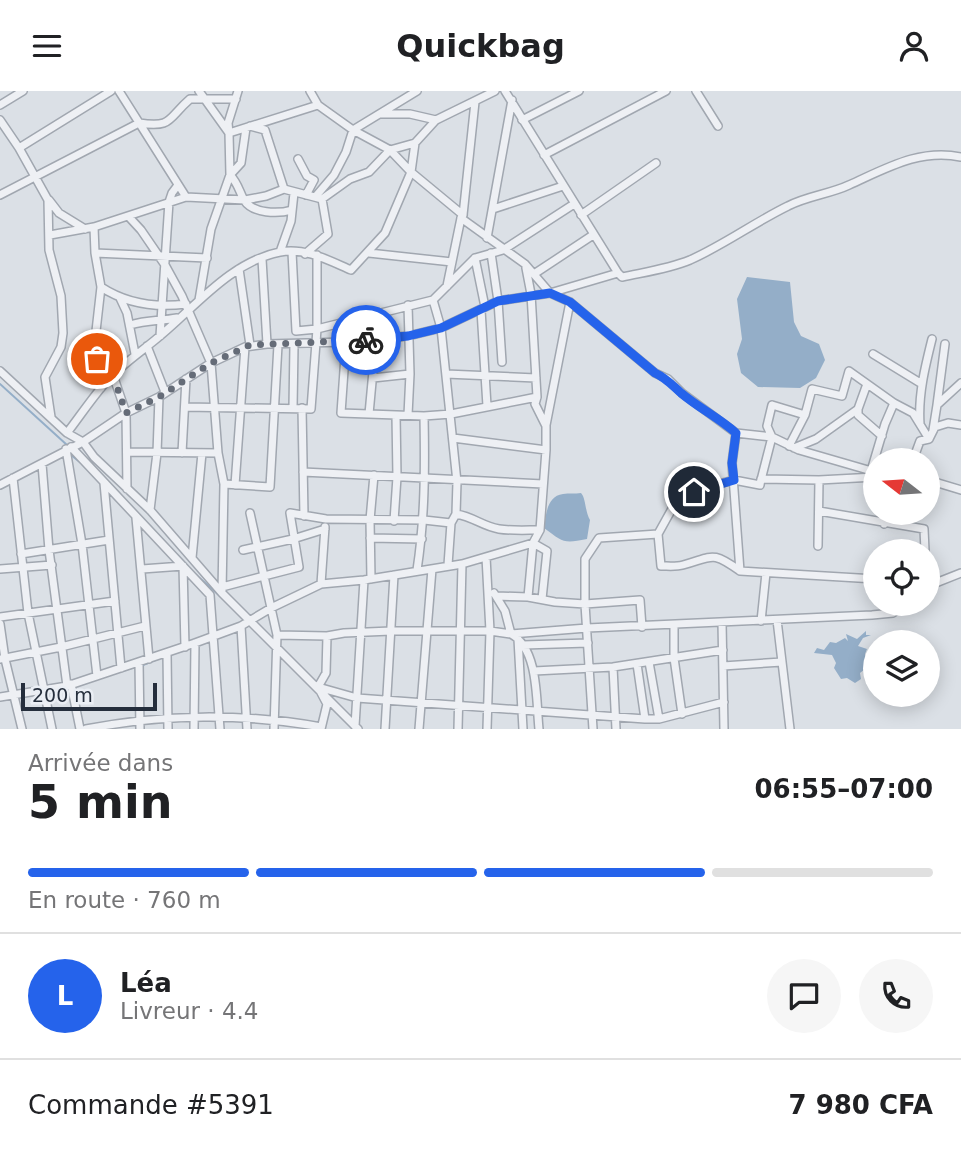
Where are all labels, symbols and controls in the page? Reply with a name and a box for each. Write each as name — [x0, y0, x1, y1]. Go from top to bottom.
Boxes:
icon: menu — [28, 27, 66, 65]
text: Quickbag — [396, 27, 565, 65]
icon: person — [895, 27, 933, 65]
courier — [331, 305, 401, 375]
icon: bike — [347, 321, 385, 359]
pin — [67, 329, 127, 389]
icon: bag — [78, 340, 116, 378]
north arrow — [863, 448, 940, 525]
map controls — [863, 448, 940, 707]
pin — [664, 462, 724, 522]
icon: home — [675, 473, 713, 511]
button: locate — [863, 539, 940, 616]
button: layers — [863, 630, 940, 707]
scale bar — [21, 680, 158, 712]
text: 200 m — [32, 684, 93, 706]
text: Arrivée dans — [28, 750, 173, 776]
text: 06:55–07:00 — [754, 774, 933, 804]
text: 5 min — [28, 775, 172, 829]
text: En route · 760 m — [28, 887, 221, 913]
button: chat — [767, 959, 841, 1033]
button: phone — [859, 959, 933, 1033]
text: Léa — [120, 968, 172, 998]
text: L — [57, 981, 73, 1011]
text: Livreur · 4.4 — [120, 998, 258, 1024]
text: Commande #5391 — [28, 1090, 274, 1120]
text: 7 980 CFA — [789, 1090, 933, 1120]

